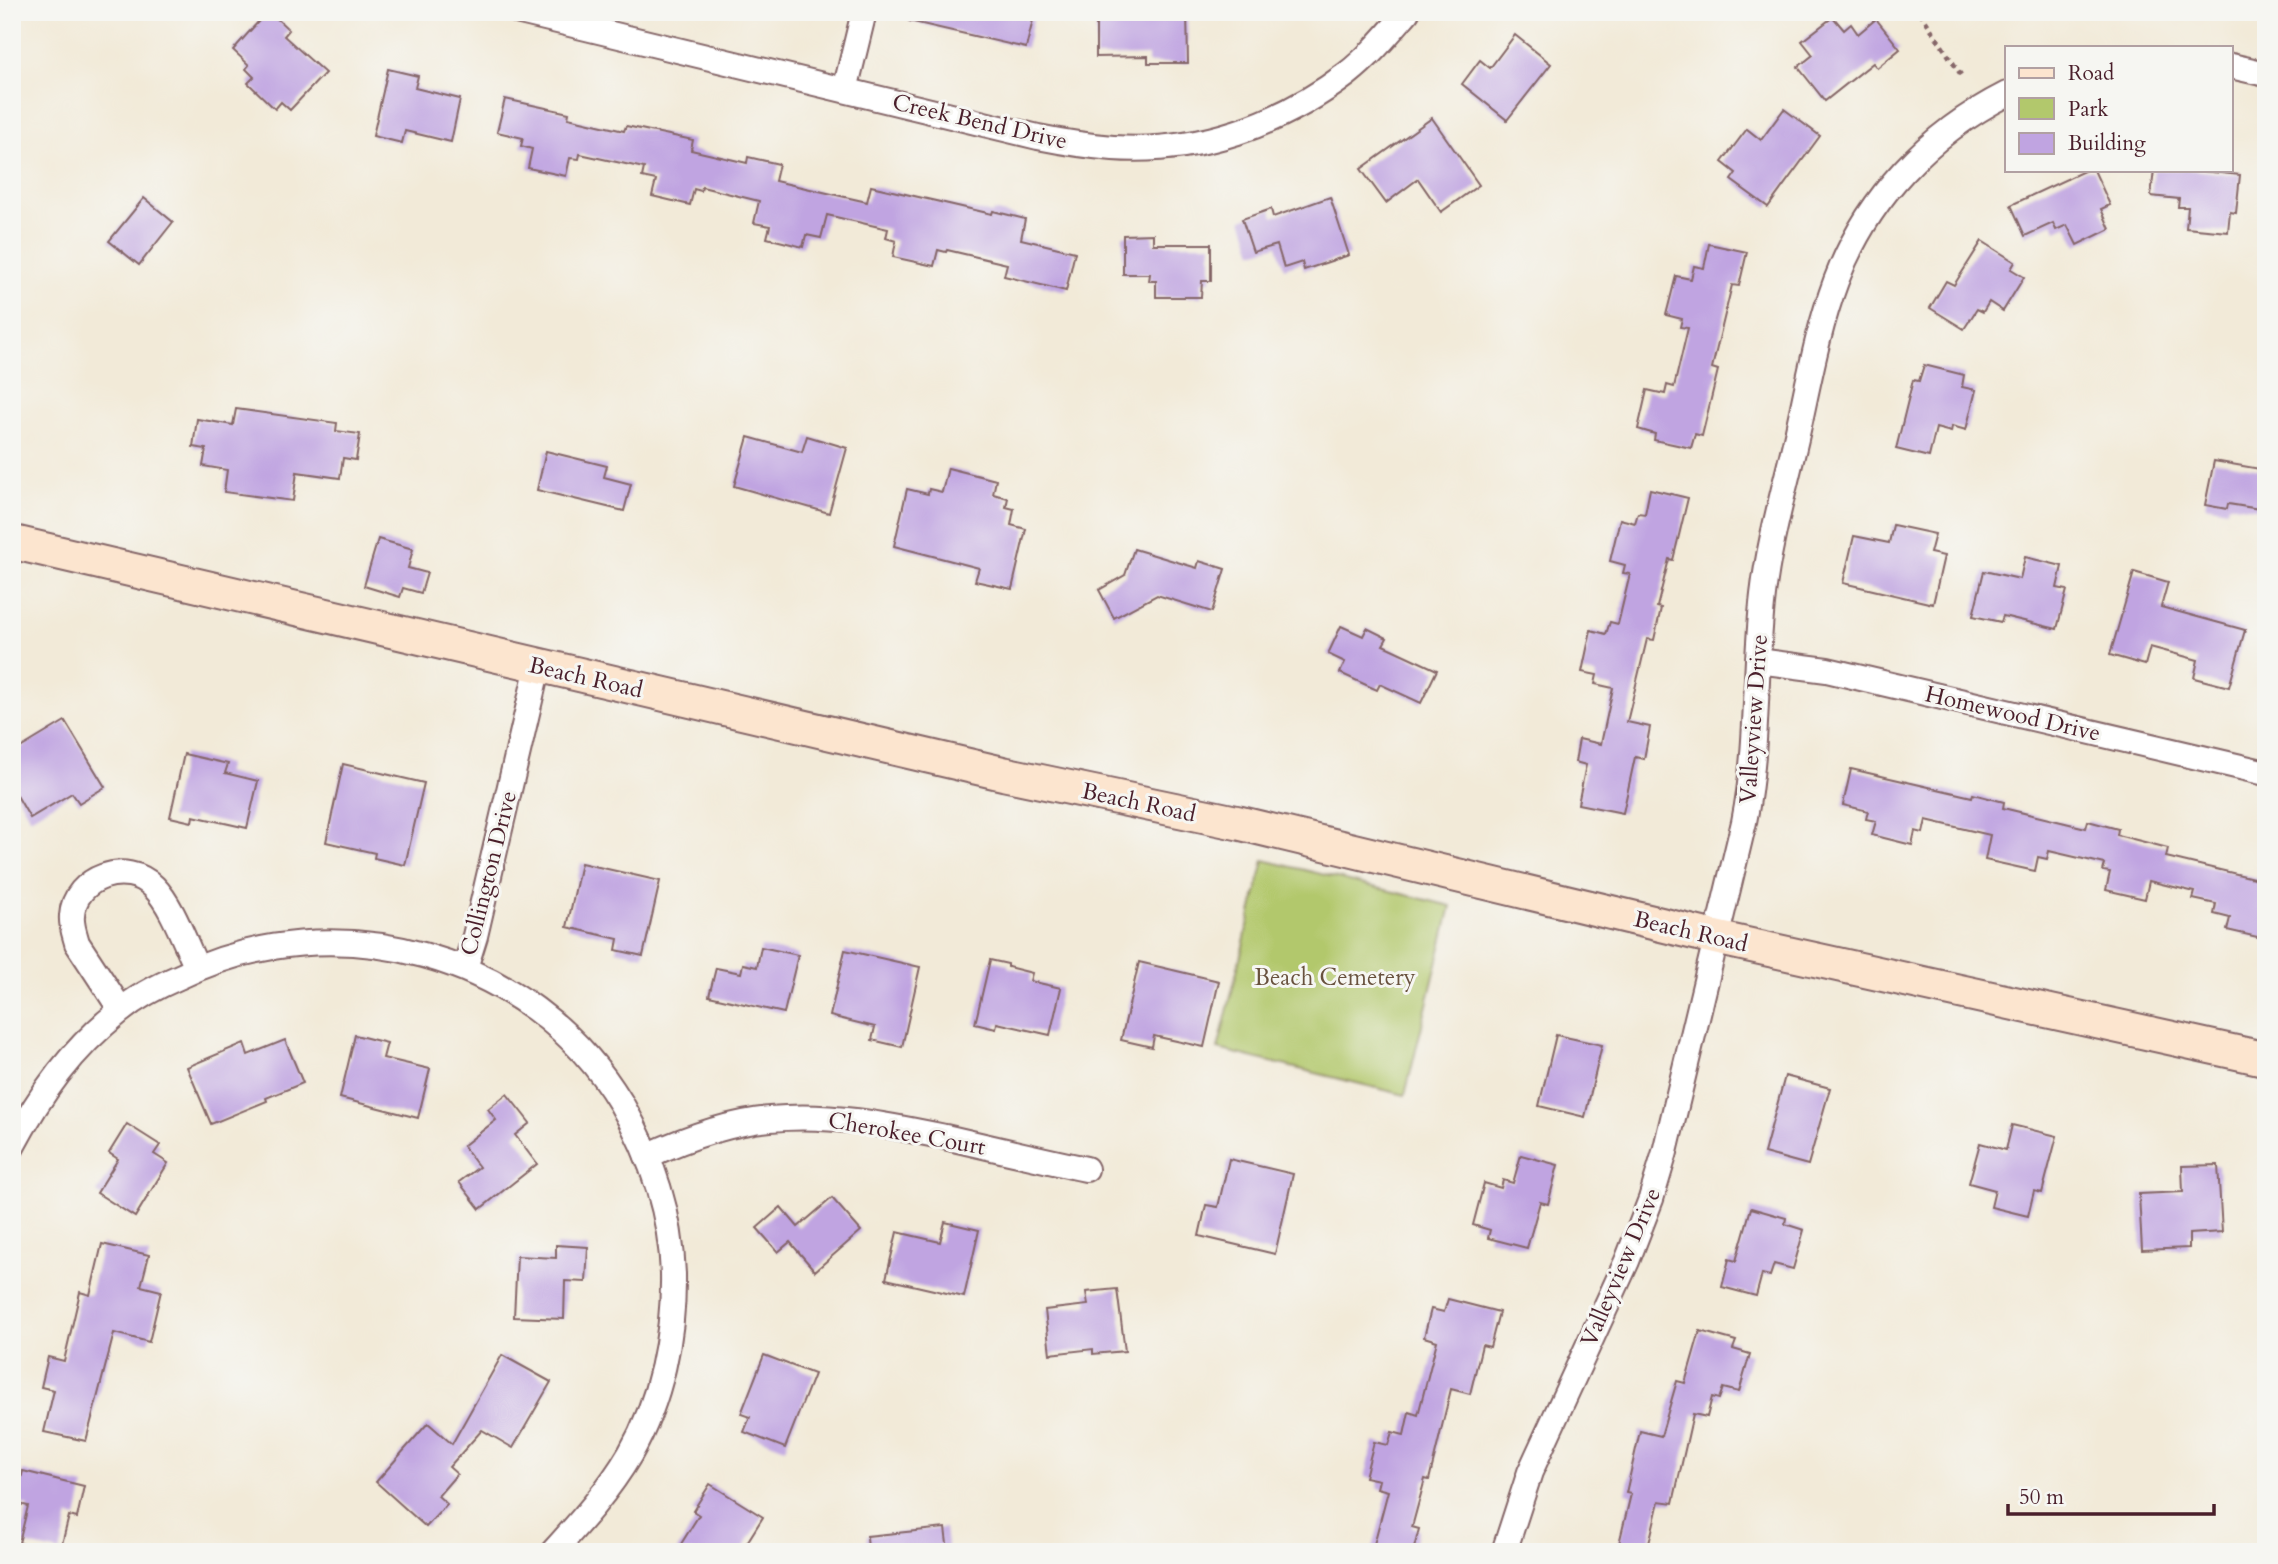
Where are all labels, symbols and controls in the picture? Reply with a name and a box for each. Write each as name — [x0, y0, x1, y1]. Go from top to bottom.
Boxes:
legend — [2005, 46, 2232, 172]
text: Road — [2068, 59, 2114, 88]
street label: Creek Bend Drive — [889, 86, 1070, 157]
text: Park — [2068, 95, 2109, 124]
text: Building — [2068, 129, 2146, 158]
street label: Valleyview Drive — [1732, 633, 1775, 805]
street label: Beach Road — [526, 649, 647, 706]
street label: Homewood Drive — [1922, 678, 2104, 749]
street label: Beach Road — [1079, 775, 1200, 830]
street label: Collington Drive — [453, 788, 524, 959]
street label: Beach Road — [1631, 903, 1752, 960]
park label: Beach Cemetery — [1254, 962, 1416, 993]
street label: Cherokee Court — [826, 1104, 988, 1163]
street label: Valleyview Drive — [1573, 1183, 1668, 1351]
scale bar — [2008, 1473, 2215, 1517]
text: 50 m — [2019, 1483, 2064, 1512]

